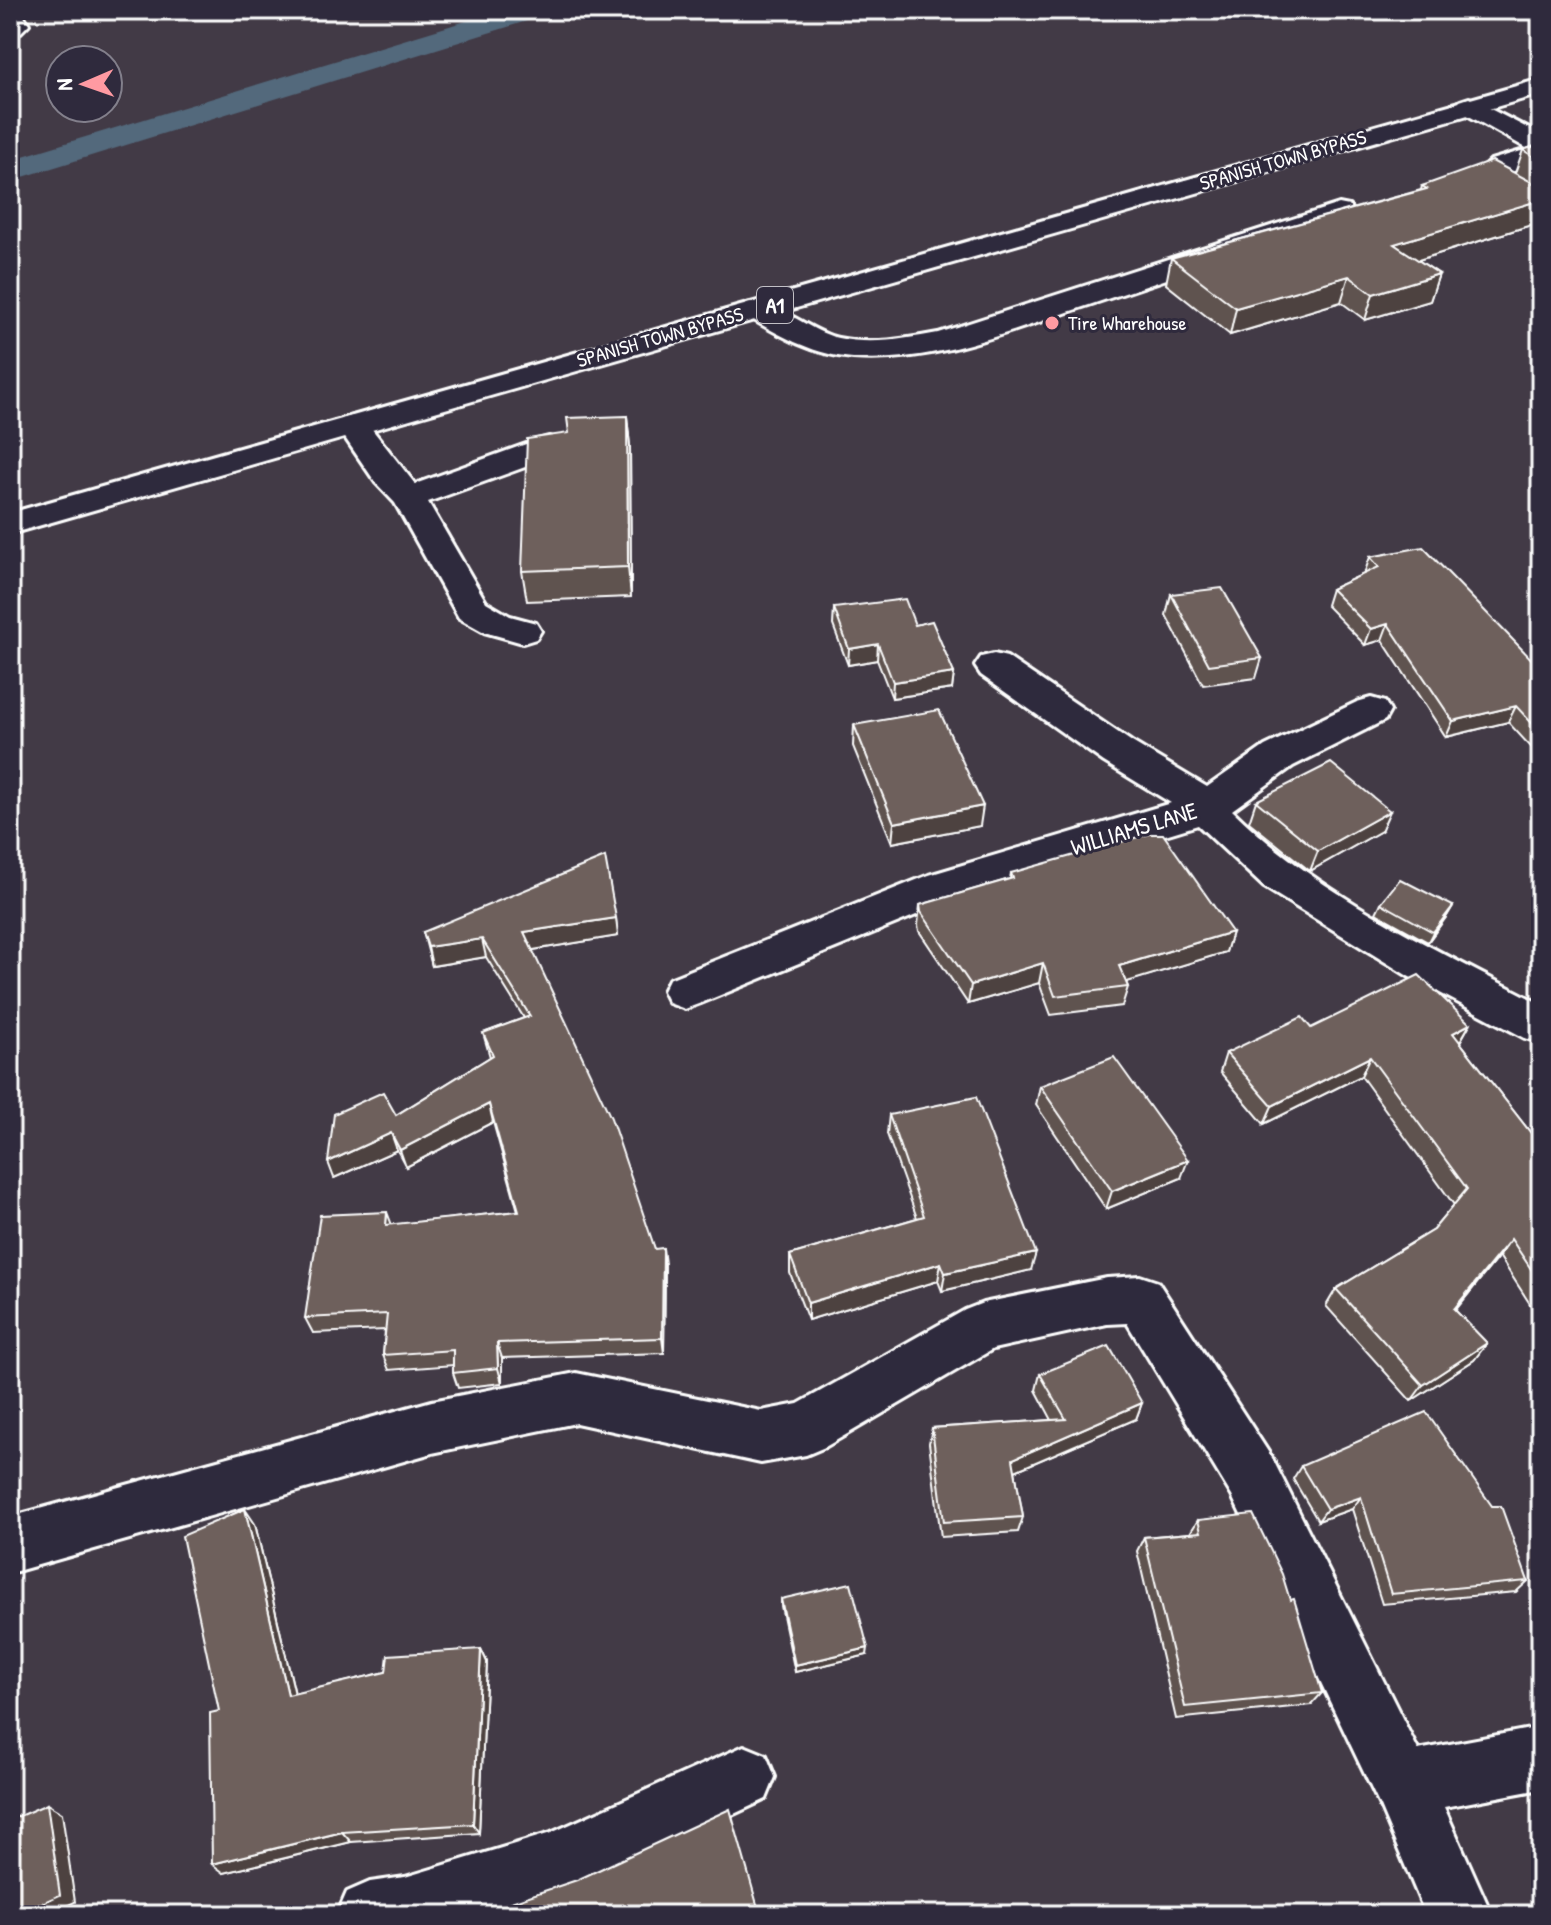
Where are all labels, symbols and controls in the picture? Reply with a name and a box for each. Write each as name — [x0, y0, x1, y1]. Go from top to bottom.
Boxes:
north arrow — [44, 44, 124, 124]
text: N — [49, 78, 79, 91]
street label: SPANISH TOWN BYPASS — [1197, 123, 1369, 196]
road number: A1 — [757, 287, 793, 323]
street label: SPANISH TOWN BYPASS — [574, 300, 746, 373]
place label: Tire Wharehouse — [1068, 309, 1186, 336]
marker: Tire Wharehouse — [1043, 314, 1061, 332]
street label: WILLIAMS LANE — [1067, 794, 1201, 862]

